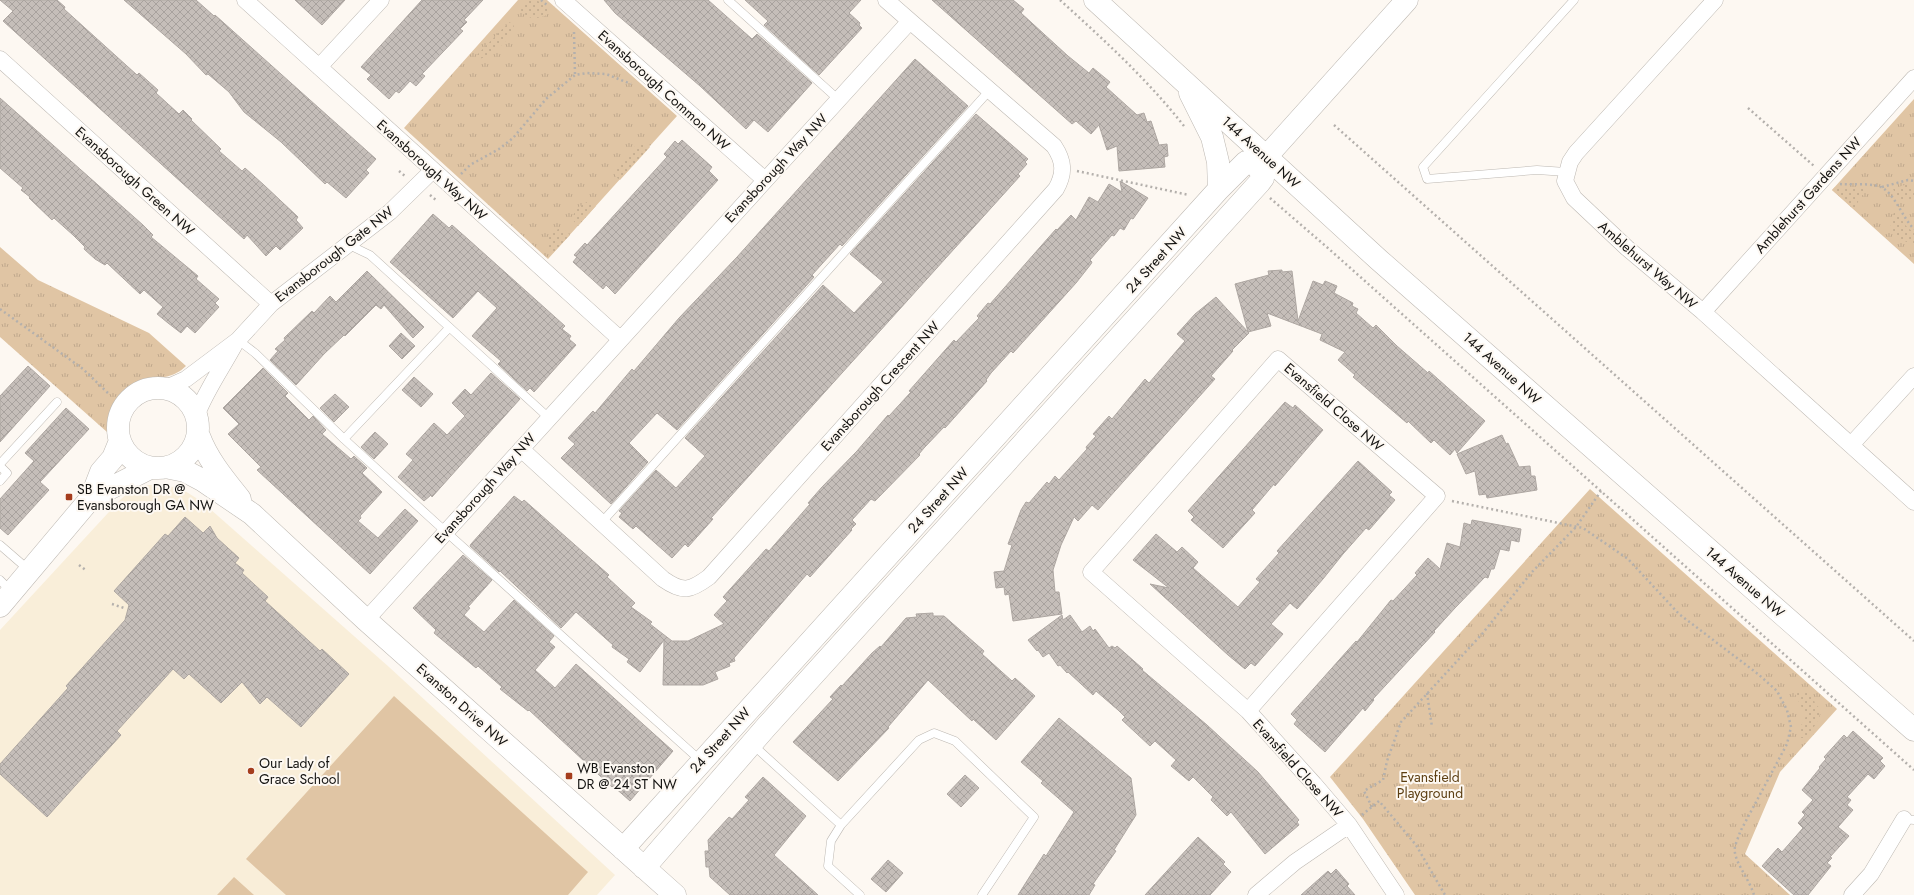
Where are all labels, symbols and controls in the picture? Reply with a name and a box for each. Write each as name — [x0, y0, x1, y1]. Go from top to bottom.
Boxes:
street label: Evansborough Common NW — [594, 25, 734, 155]
street label: Evansborough Way NW — [720, 109, 832, 227]
street label: 144 Avenue NW — [1217, 111, 1305, 193]
street label: Evansborough Way NW — [372, 115, 492, 225]
street label: Evansborough Green NW — [71, 122, 199, 240]
street label: Amblehurst Gardens NW — [1750, 132, 1866, 258]
street label: Evansborough Gate NW — [271, 201, 398, 307]
street label: Amblehurst Way NW — [1594, 216, 1702, 314]
street label: 24 Street NW — [1121, 223, 1191, 297]
street label: Evansborough Crescent NW — [816, 316, 944, 455]
street label: 144 Avenue NW — [1458, 327, 1546, 409]
street label: Evansfield Close NW — [1280, 358, 1388, 456]
street label: Evansborough Way NW — [430, 428, 540, 548]
street label: 24 Street NW — [903, 463, 973, 537]
place label: SB Evanston DR @ Evansborough GA NW — [77, 479, 214, 515]
marker: SB Evanston DR @ Evansborough GA NW — [64, 492, 74, 502]
street label: 144 Avenue NW — [1701, 542, 1789, 622]
street label: Evanston Drive NW — [412, 659, 512, 751]
street label: 24 Street NW — [685, 703, 755, 777]
street label: Evansfield Close NW — [1248, 714, 1348, 822]
place label: Our Lady of Grace School — [259, 753, 340, 789]
place label: WB Evanston DR @ 24 ST NW — [577, 758, 677, 794]
marker: Our Lady of Grace School — [246, 766, 256, 776]
park label: Evansfield Playground — [1397, 767, 1463, 803]
marker: WB Evanston DR @ 24 ST NW — [564, 771, 574, 781]

